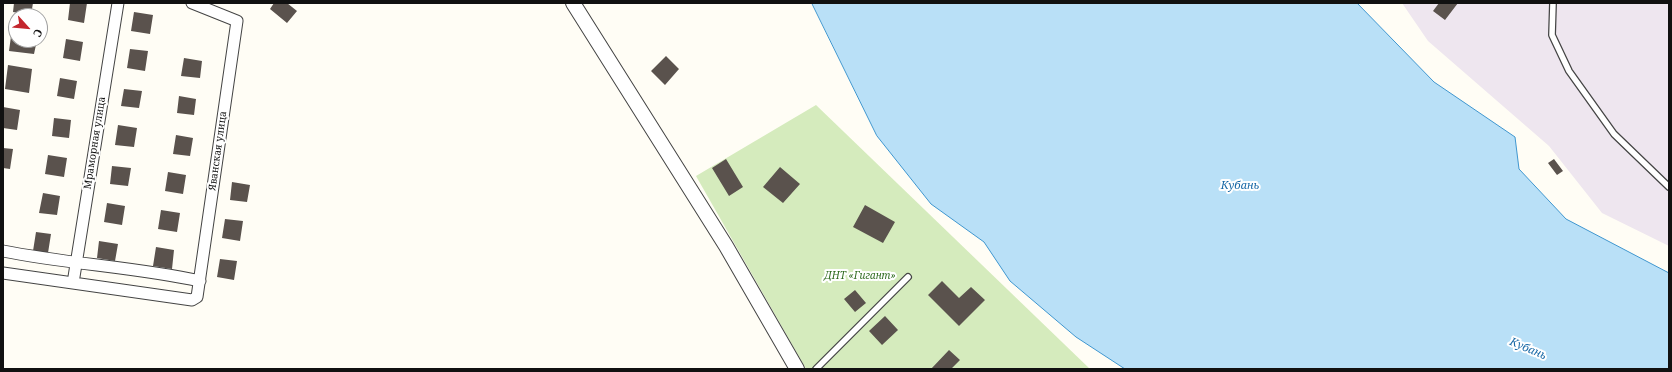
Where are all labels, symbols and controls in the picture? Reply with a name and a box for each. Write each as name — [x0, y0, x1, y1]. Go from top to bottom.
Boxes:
north arrow — [8, 8, 48, 48]
text: С — [30, 27, 47, 40]
street label: Мраморная улица — [82, 96, 108, 190]
street label: Яванская улица — [206, 110, 230, 192]
water label: Кубань — [1221, 179, 1259, 193]
park label: ДНТ «Гигант» — [824, 270, 896, 282]
water label: Кубань — [1508, 335, 1548, 363]

